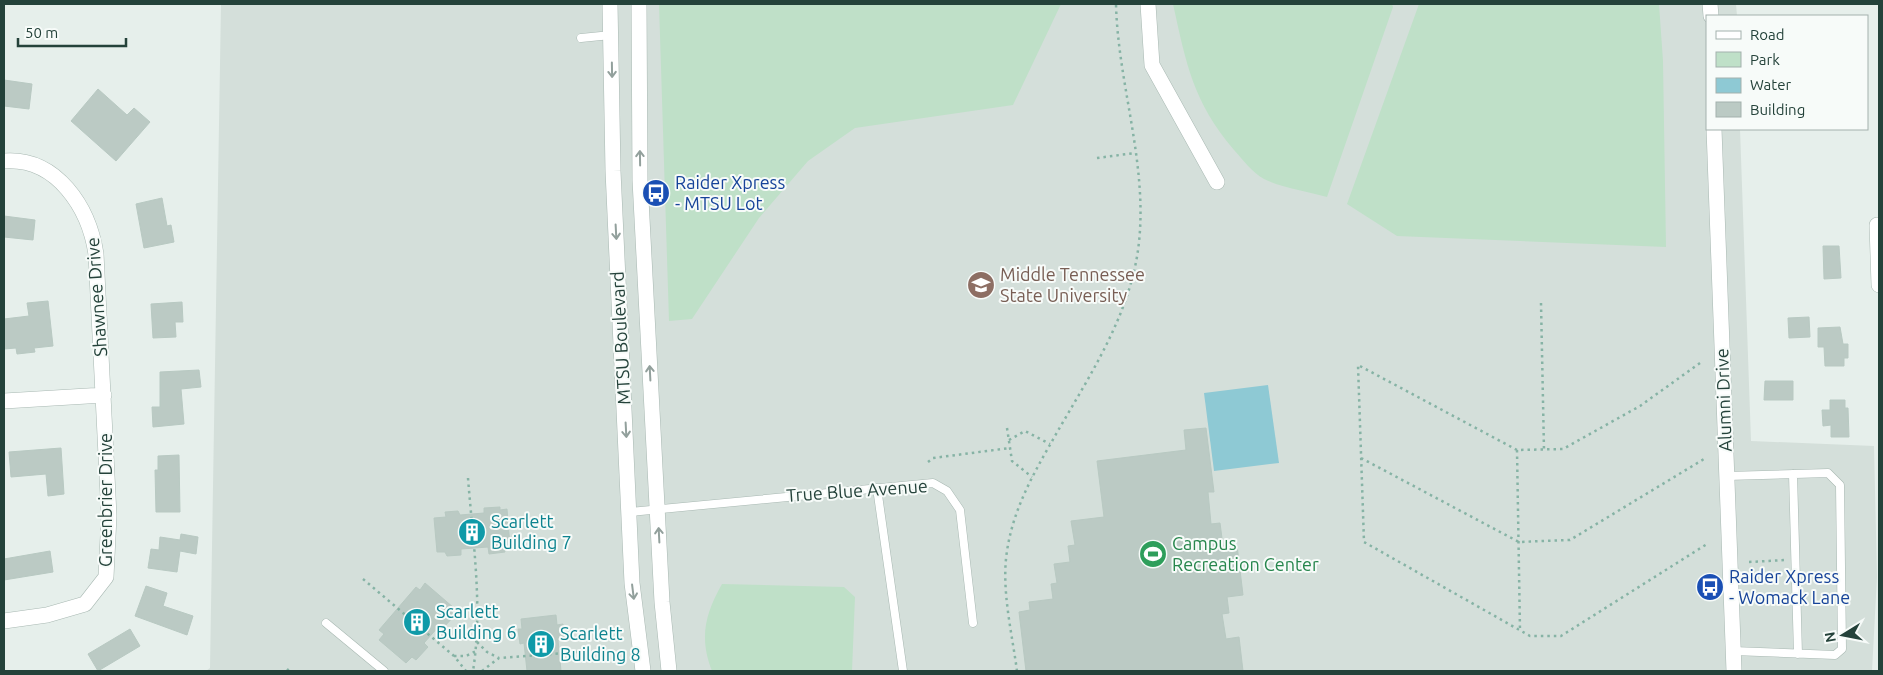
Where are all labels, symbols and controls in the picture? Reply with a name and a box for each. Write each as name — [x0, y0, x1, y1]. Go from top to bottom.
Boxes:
scale bar — [18, 15, 125, 47]
legend — [1706, 15, 1868, 130]
text: 50 m — [25, 24, 58, 41]
text: Road — [1750, 26, 1785, 43]
text: Park — [1750, 51, 1780, 68]
one-way arrow — [607, 62, 617, 78]
text: Water — [1750, 76, 1791, 93]
text: Building — [1750, 101, 1805, 118]
one-way arrow — [635, 151, 645, 167]
place label: Raider Xpress - MTSU Lot — [675, 172, 785, 213]
bus stop icon: Raider Xpress - MTSU Lot — [641, 178, 671, 208]
one-way arrow — [612, 224, 621, 240]
street label: Shawnee Drive — [82, 237, 110, 357]
place label: Middle Tennessee State University — [1000, 264, 1145, 305]
school or university icon: Middle Tennessee State University — [966, 270, 996, 300]
street label: MTSU Boulevard — [607, 271, 633, 405]
street label: Alumni Drive — [1711, 348, 1735, 452]
one-way arrow — [646, 365, 655, 381]
one-way arrow — [621, 421, 630, 437]
street label: Greenbrier Drive — [95, 433, 115, 567]
street label: True Blue Avenue — [786, 475, 928, 505]
place label: Scarlett Building 7 — [491, 511, 572, 552]
building icon: Scarlett Building 7 — [457, 517, 487, 547]
one-way arrow — [654, 528, 663, 544]
place label: Campus Recreation Center — [1172, 533, 1319, 574]
sports icon: Campus Recreation Center — [1138, 539, 1168, 569]
place label: Raider Xpress - Womack Lane — [1729, 566, 1850, 607]
bus stop icon: Raider Xpress - Womack Lane — [1695, 572, 1725, 602]
one-way arrow — [628, 584, 638, 600]
place label: Scarlett Building 6 — [436, 601, 517, 642]
building icon: Scarlett Building 6 — [402, 607, 432, 637]
north arrow — [1818, 610, 1868, 660]
place label: Scarlett Building 8 — [560, 623, 641, 664]
building icon: Scarlett Building 8 — [526, 629, 556, 659]
text: N — [1821, 631, 1839, 644]

